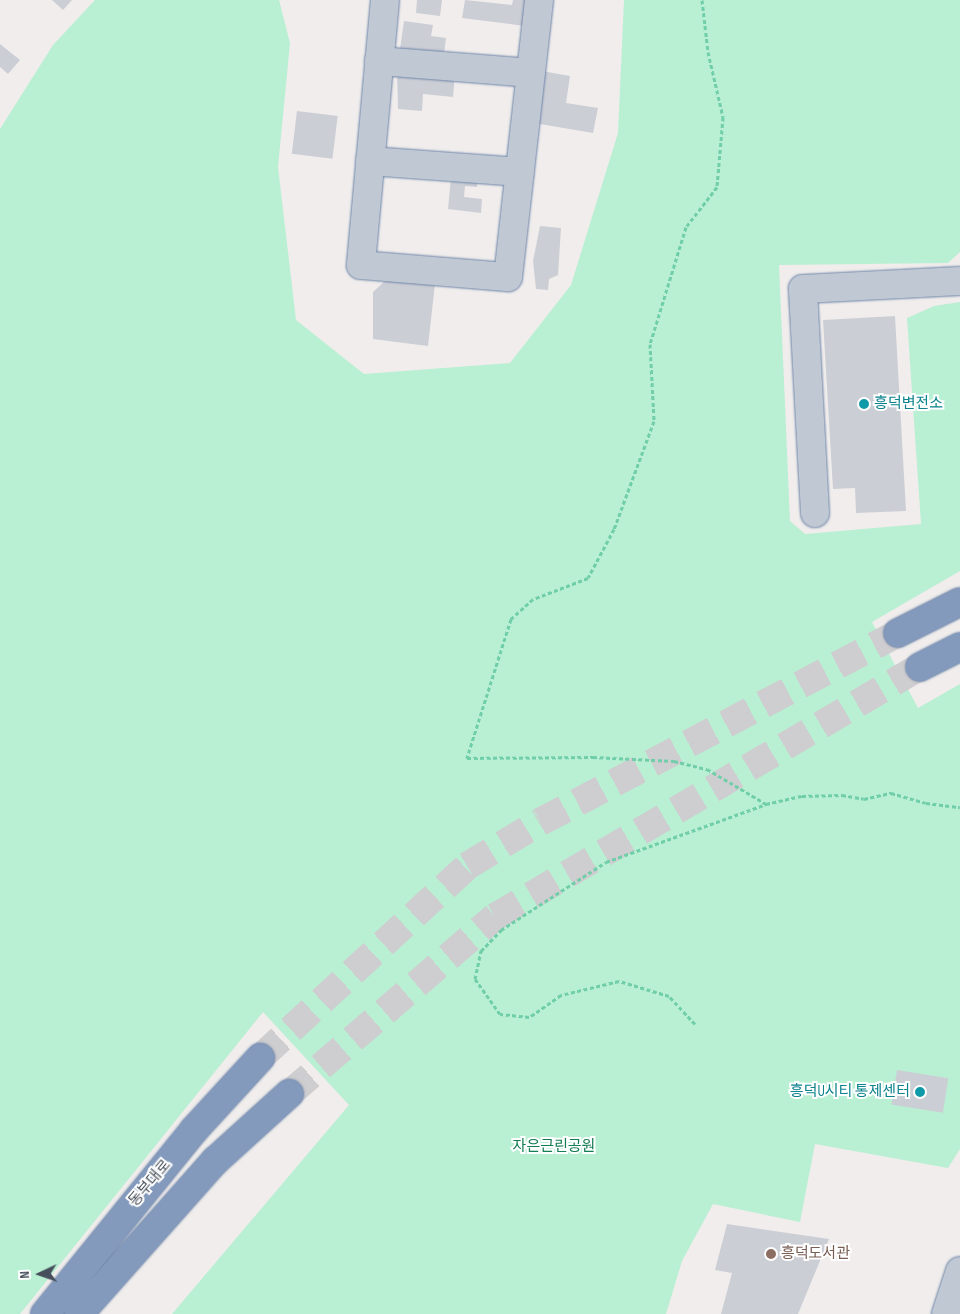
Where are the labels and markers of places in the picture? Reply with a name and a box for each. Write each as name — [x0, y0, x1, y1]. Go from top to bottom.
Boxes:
place label: 흥덕변전소 — [874, 395, 943, 413]
marker: 흥덕변전소 — [858, 398, 870, 410]
place label: 흥덕U시티 통제센터 — [790, 1083, 910, 1101]
marker: 흥덕U시티 통제센터 — [914, 1086, 926, 1098]
place label: 흥덕도서관 — [781, 1245, 850, 1263]
marker: 흥덕도서관 — [765, 1248, 777, 1260]

